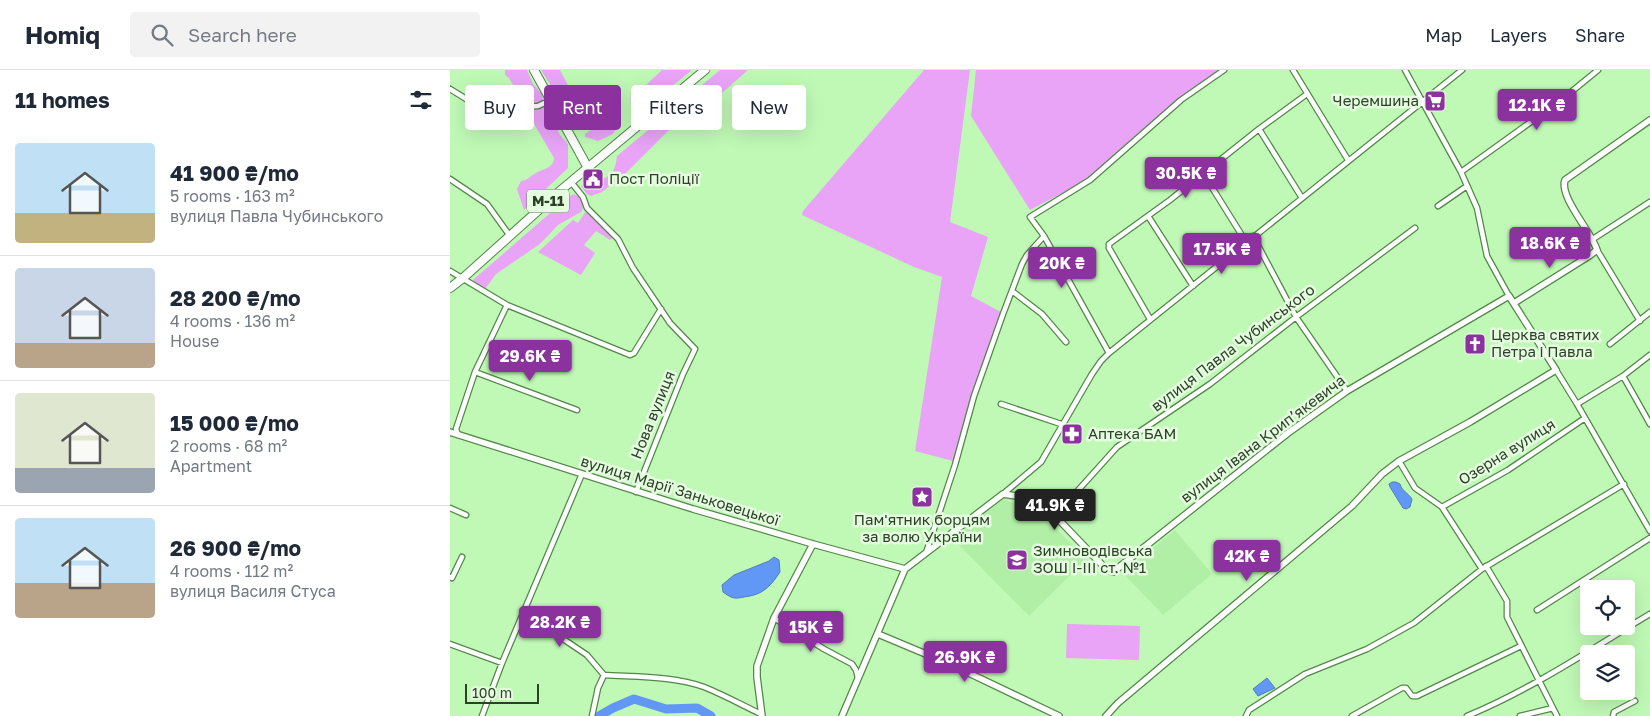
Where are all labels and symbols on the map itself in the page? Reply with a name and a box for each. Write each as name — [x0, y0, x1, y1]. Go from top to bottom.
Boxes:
pin: 12.1K ₴ — [1491, 88, 1583, 131]
supermarket icon: Черемшина — [1423, 89, 1447, 113]
place label: Черемшина — [1333, 91, 1419, 109]
pin: 30.5K ₴ — [1140, 156, 1232, 199]
public building icon: Пост Поліції — [581, 167, 605, 191]
place label: Пост Поліції — [609, 169, 700, 187]
road number: М-11 — [527, 190, 569, 212]
pin: 18.6K ₴ — [1504, 226, 1596, 269]
pin: 17.5K ₴ — [1176, 232, 1268, 275]
pin: 20K ₴ — [1027, 246, 1097, 289]
street label: вулиця Павла Чубинського — [1147, 280, 1318, 415]
place label: Церква святих Петра і Павла — [1491, 325, 1600, 360]
church icon: Церква святих Петра і Павла — [1463, 332, 1487, 356]
pin: 29.6K ₴ — [484, 340, 576, 382]
street label: Нова вулиця — [626, 368, 678, 461]
street label: вулиця Івана Крипʼякевича — [1177, 371, 1348, 506]
street label: Озерна вулиця — [1455, 414, 1558, 488]
pharmacy icon: Аптека БАМ — [1060, 422, 1084, 446]
place label: Аптека БАМ — [1088, 424, 1176, 442]
street label: вулиця Марії Заньковецької — [579, 451, 783, 529]
place icon: Пам'ятник борцям за волю України — [910, 485, 934, 509]
pin: 41.9K ₴ — [1009, 488, 1101, 531]
place label: Пам'ятник борцям за волю України — [854, 510, 990, 545]
pin: 42K ₴ — [1212, 540, 1282, 582]
place label: Зимноводівська ЗОШ І-ІІІ ст. №1 — [1033, 541, 1153, 576]
school or university icon: Зимноводівська ЗОШ І-ІІІ ст. №1 — [1005, 548, 1029, 572]
pin: 28.2K ₴ — [514, 606, 606, 648]
pin: 15K ₴ — [776, 610, 846, 653]
pin: 26.9K ₴ — [919, 640, 1011, 683]
scale bar — [465, 681, 539, 704]

